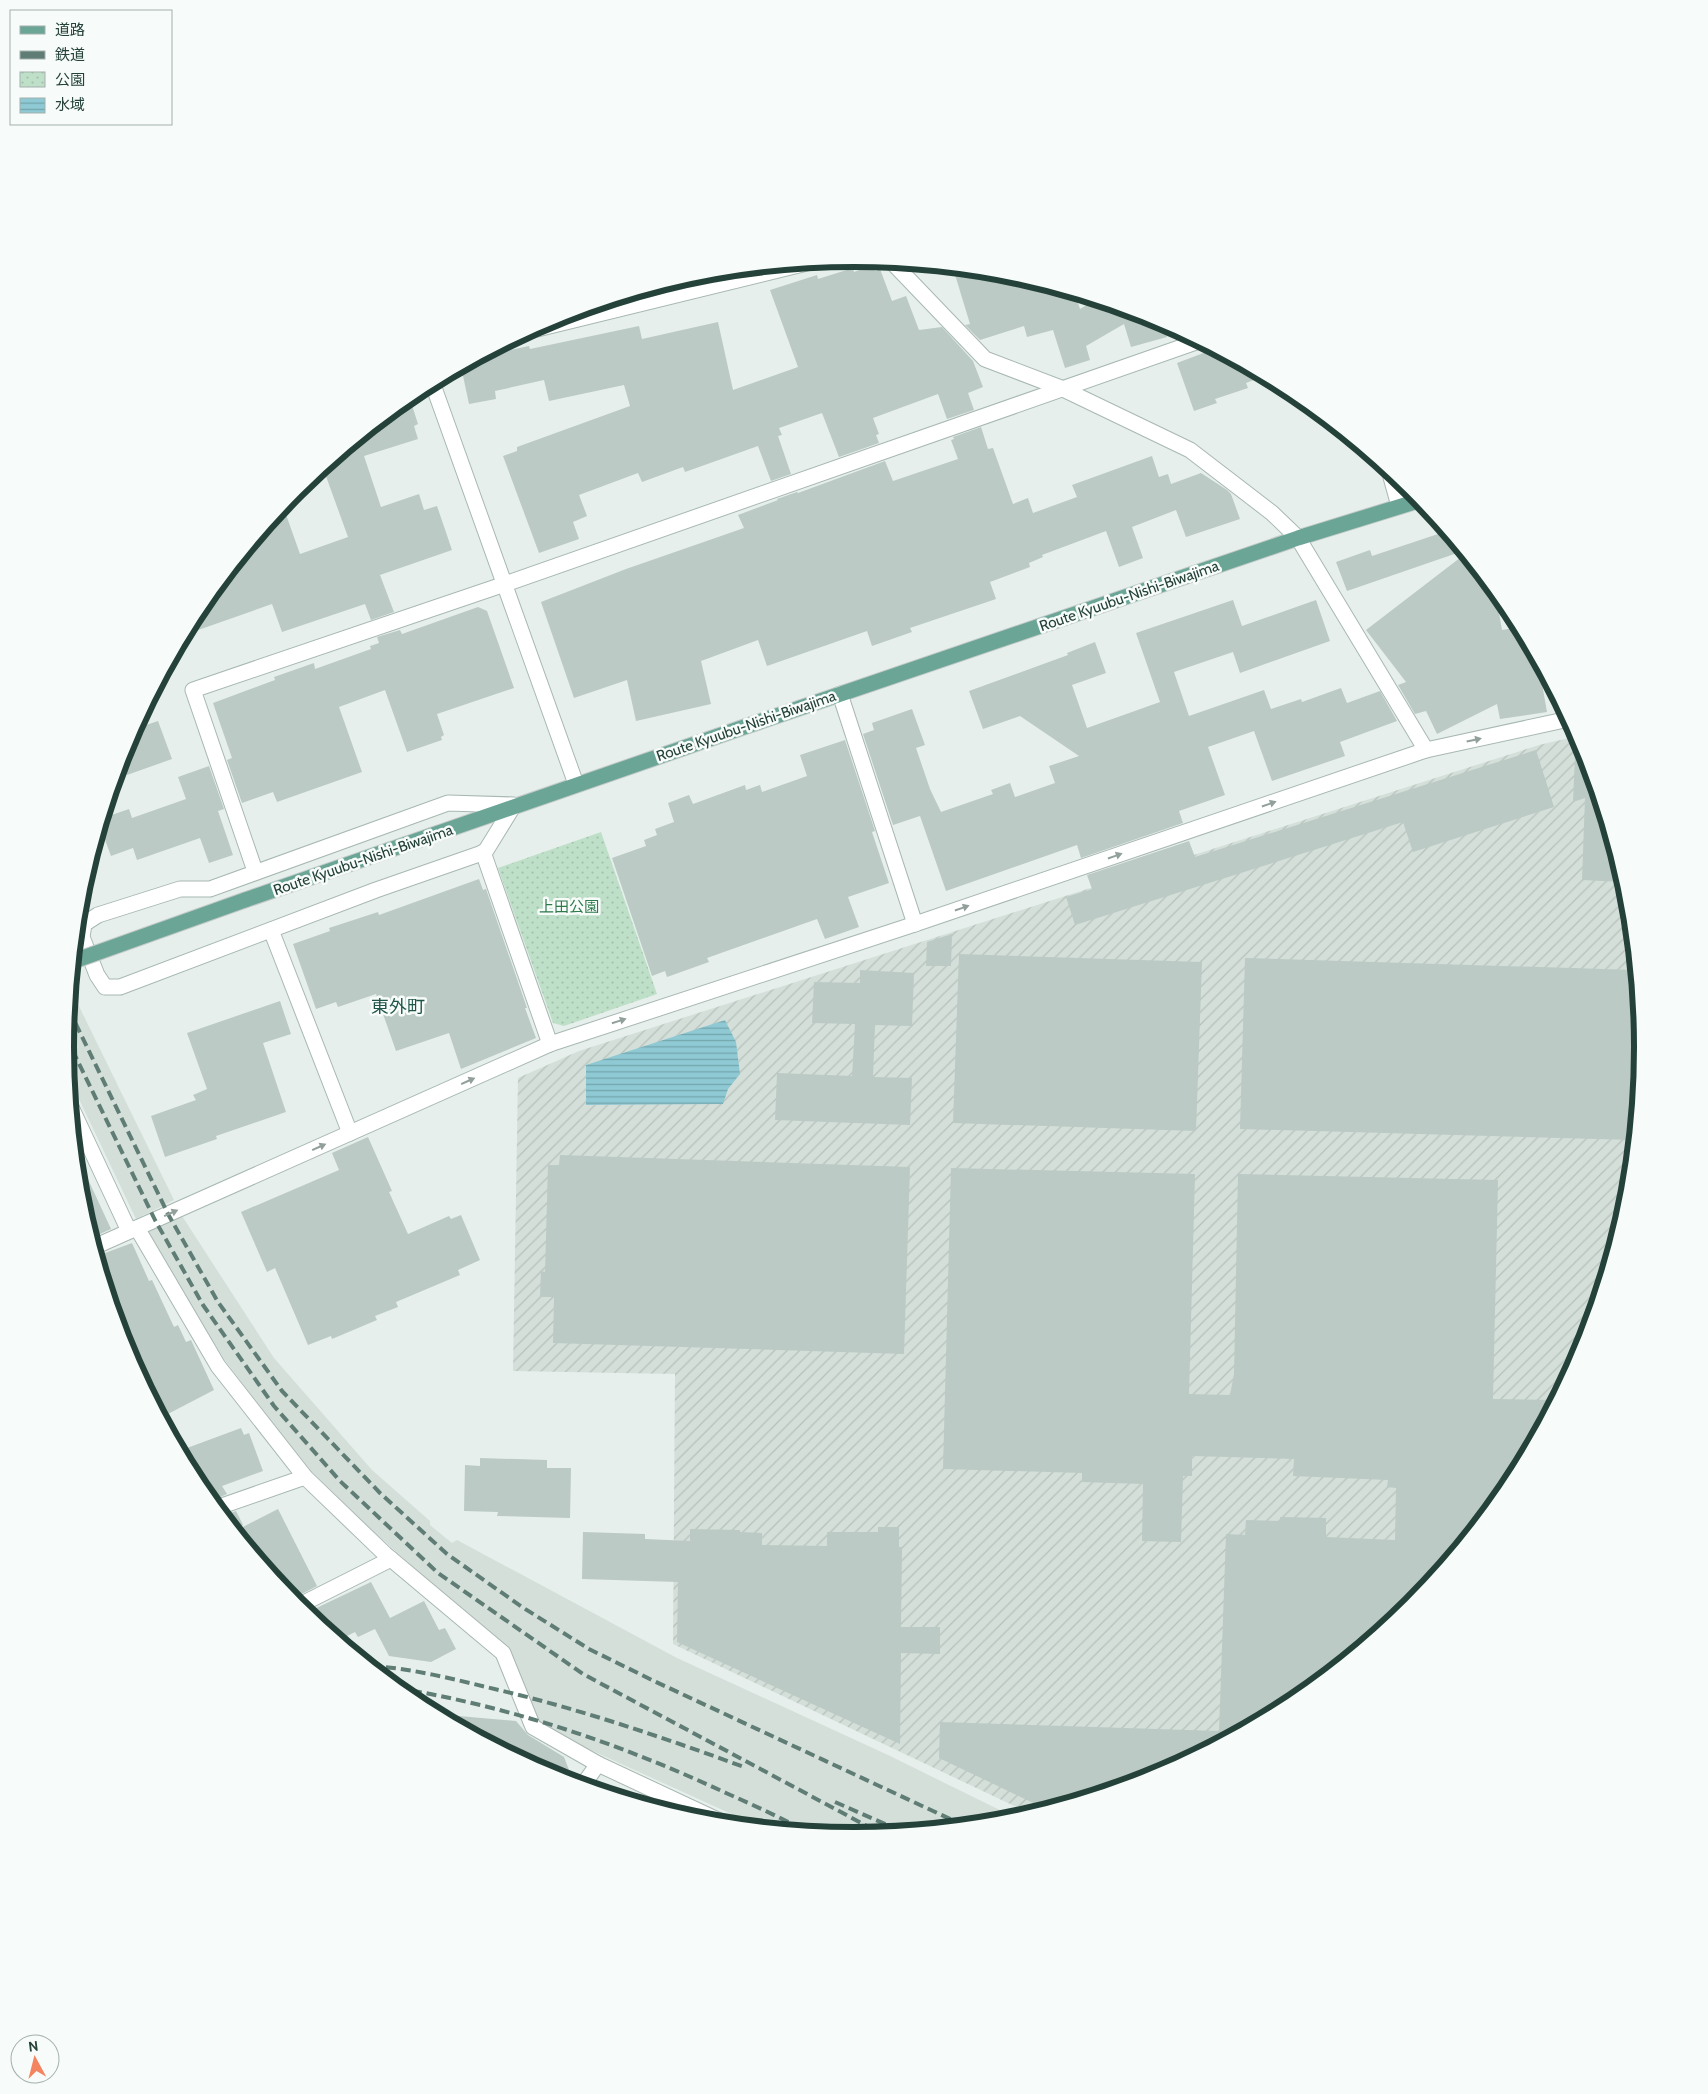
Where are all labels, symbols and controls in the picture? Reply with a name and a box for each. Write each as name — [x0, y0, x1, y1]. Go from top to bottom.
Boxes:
legend — [10, 10, 172, 125]
text: 道路 — [55, 21, 85, 39]
text: 鉄道 — [55, 46, 85, 64]
text: 公園 — [55, 71, 85, 89]
text: 水域 — [55, 96, 85, 114]
street label: Route Kyuubu-Nishi-Biwajima — [1037, 557, 1222, 635]
street label: Route Kyuubu-Nishi-Biwajima — [654, 687, 839, 765]
one-way arrow — [1466, 736, 1481, 744]
one-way arrow — [1262, 799, 1277, 807]
street label: Route Kyuubu-Nishi-Biwajima — [271, 821, 456, 899]
one-way arrow — [1108, 852, 1123, 859]
park label: 上田公園 — [539, 898, 599, 916]
one-way arrow — [954, 904, 969, 911]
district label: 東外町 — [371, 996, 425, 1018]
one-way arrow — [611, 1017, 626, 1024]
one-way arrow — [461, 1076, 475, 1084]
one-way arrow — [312, 1142, 326, 1150]
one-way arrow — [164, 1208, 178, 1216]
north arrow — [10, 2034, 60, 2084]
text: N — [27, 2037, 39, 2056]

